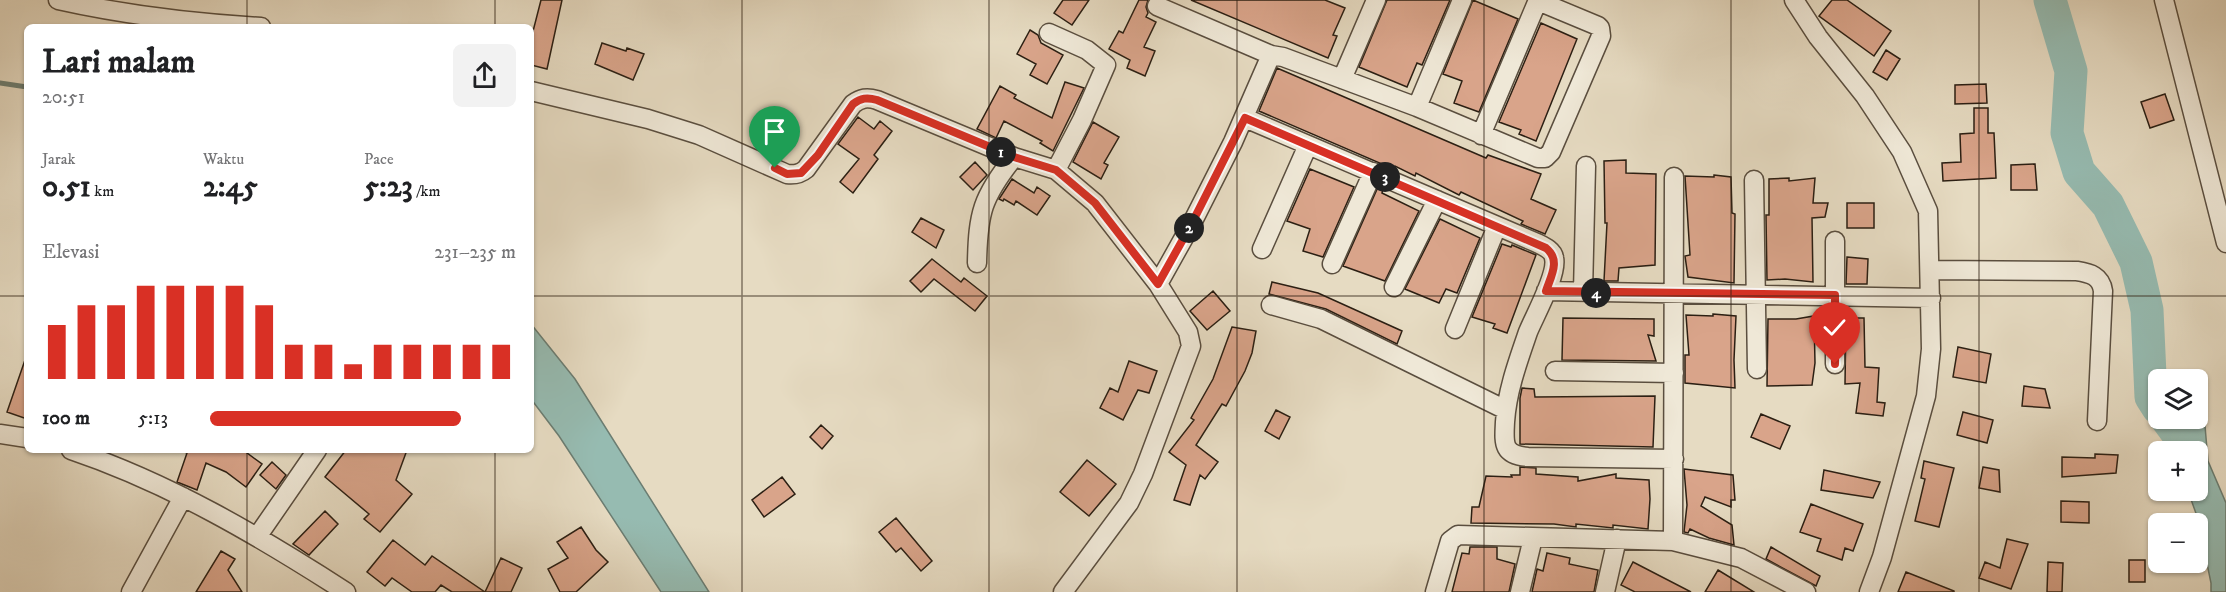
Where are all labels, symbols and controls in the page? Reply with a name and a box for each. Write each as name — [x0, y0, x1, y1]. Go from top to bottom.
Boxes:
text: Lari malam — [42, 42, 195, 83]
button: share — [453, 44, 516, 107]
text: 20:51 — [42, 85, 85, 110]
pin — [749, 106, 800, 168]
icon: arrive — [758, 115, 791, 148]
pin: 1 — [986, 137, 1016, 167]
text: 1 — [998, 142, 1004, 162]
text: Jarak — [42, 149, 76, 169]
text: Waktu — [203, 149, 244, 169]
text: Pace — [364, 149, 394, 169]
pin: 3 — [1370, 162, 1400, 192]
text: 3 — [1382, 167, 1388, 187]
text: 0.51 — [42, 169, 91, 206]
text: 2:45 — [203, 169, 258, 206]
text: 5:23 — [364, 169, 413, 206]
text: km — [91, 181, 114, 201]
text: /km — [413, 181, 440, 201]
pin: 2 — [1174, 213, 1204, 243]
text: 2 — [1185, 218, 1193, 238]
text: Elevasi — [42, 240, 100, 265]
text: 231–235 m — [434, 240, 516, 265]
pin: 4 — [1581, 278, 1611, 308]
text: 4 — [1591, 283, 1601, 303]
pin — [1809, 302, 1860, 364]
icon: check — [1818, 311, 1851, 344]
map controls — [2148, 369, 2208, 573]
button: layers — [2148, 369, 2208, 429]
text: 100 m — [42, 406, 90, 431]
text: 5:13 — [138, 406, 168, 431]
button: + — [2148, 441, 2208, 501]
button: − — [2148, 513, 2208, 573]

